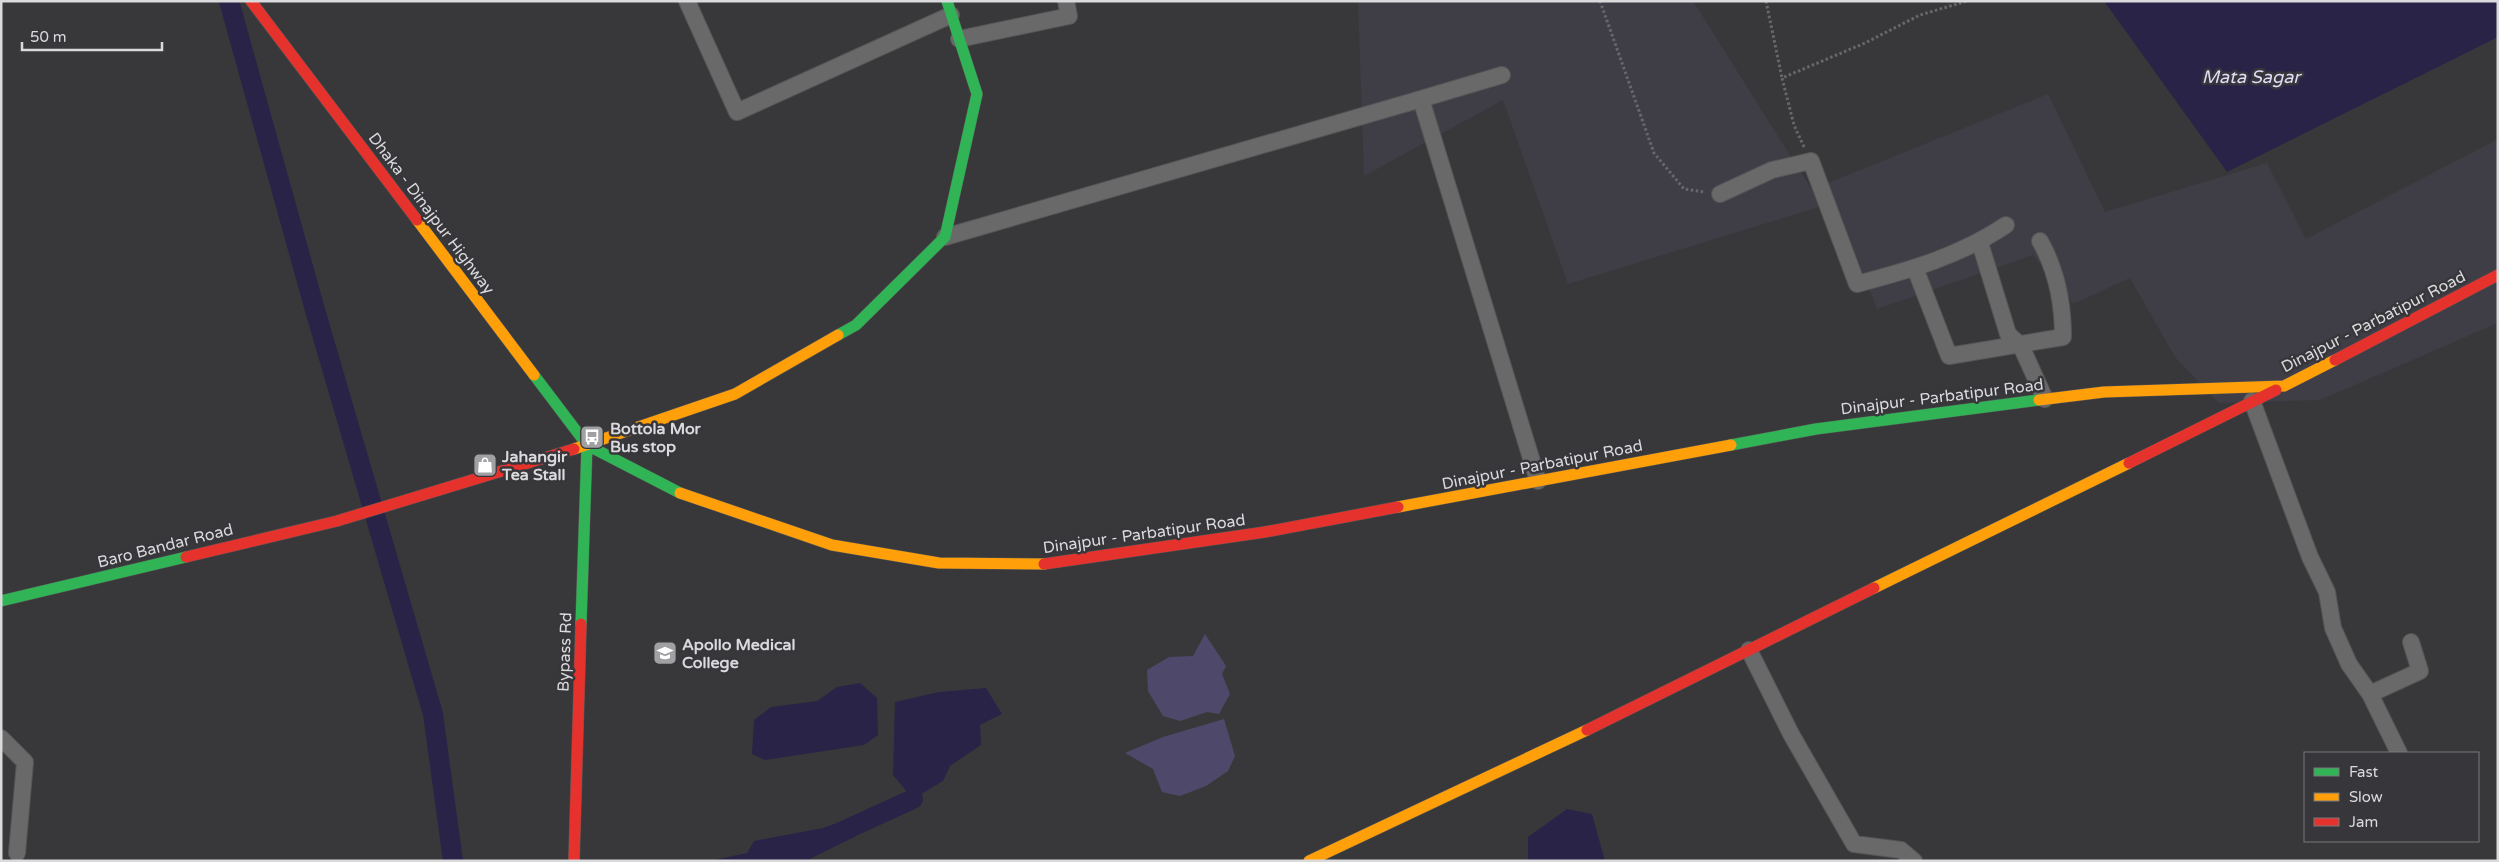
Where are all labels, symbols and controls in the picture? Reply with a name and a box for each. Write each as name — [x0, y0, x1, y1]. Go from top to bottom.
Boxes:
scale bar — [22, 20, 162, 52]
text: 50 m — [30, 28, 67, 46]
water label: Mata Sagar — [2202, 66, 2302, 88]
street label: Dhaka - Dinajpur Highway — [364, 129, 499, 299]
street label: Dinajpur - Parbatipur Road — [2278, 267, 2469, 377]
street label: Dinajpur - Parbatipur Road — [1840, 375, 2045, 419]
place label: Bottola Mor Bus stop — [610, 419, 702, 457]
bus stop icon: Bottola Mor Bus stop — [579, 424, 605, 450]
street label: Dinajpur - Parbatipur Road — [1440, 436, 1644, 494]
place label: Jahangir Tea Stall — [501, 447, 568, 485]
shop icon: Jahangir Tea Stall — [472, 452, 498, 478]
street label: Dinajpur - Parbatipur Road — [1042, 510, 1247, 558]
street label: Baro Bandar Road — [95, 519, 235, 573]
street label: Bypass Rd — [554, 612, 576, 692]
place label: Apollo Medical College — [682, 635, 795, 673]
school or university icon: Apollo Medical College — [652, 640, 678, 666]
legend — [2304, 752, 2479, 842]
text: Fast — [2349, 763, 2379, 781]
text: Slow — [2349, 788, 2383, 806]
text: Jam — [2349, 813, 2378, 831]

